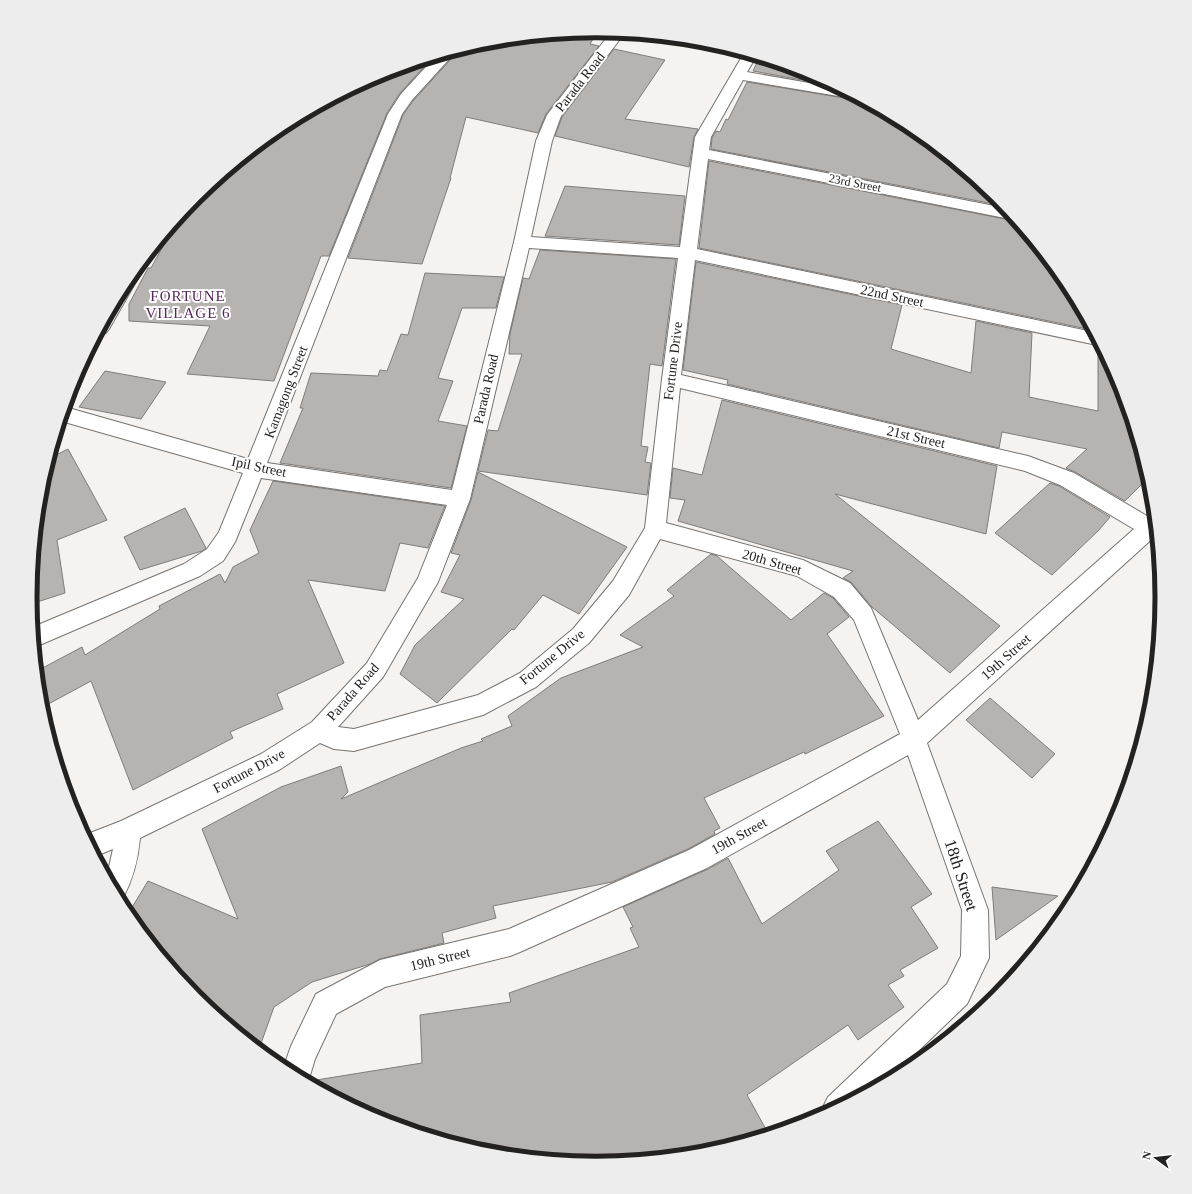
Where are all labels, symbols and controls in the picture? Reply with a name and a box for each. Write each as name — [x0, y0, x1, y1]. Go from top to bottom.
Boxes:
street label: Parada Road — [552, 49, 608, 115]
street label: 23rd Street — [828, 171, 883, 195]
street label: 22nd Street — [859, 282, 925, 310]
district label: FORTUNE VILLAGE 6 — [145, 288, 231, 321]
street label: Fortune Drive — [661, 321, 685, 401]
street label: Kamagong Street — [262, 344, 311, 440]
street label: Parada Road — [471, 353, 501, 425]
street label: 21st Street — [885, 423, 947, 451]
street label: Ipil Street — [230, 454, 288, 480]
street label: 20th Street — [741, 546, 804, 578]
street label: Fortune Drive — [517, 626, 587, 688]
street label: 19th Street — [978, 631, 1034, 683]
street label: Parada Road — [324, 660, 382, 724]
street label: Fortune Drive — [211, 746, 287, 796]
street label: 19th Street — [709, 815, 769, 857]
street label: 18th Street — [941, 837, 982, 913]
street label: 19th Street — [409, 944, 472, 974]
north arrow — [1136, 1138, 1176, 1178]
text: N — [1140, 1150, 1153, 1161]

